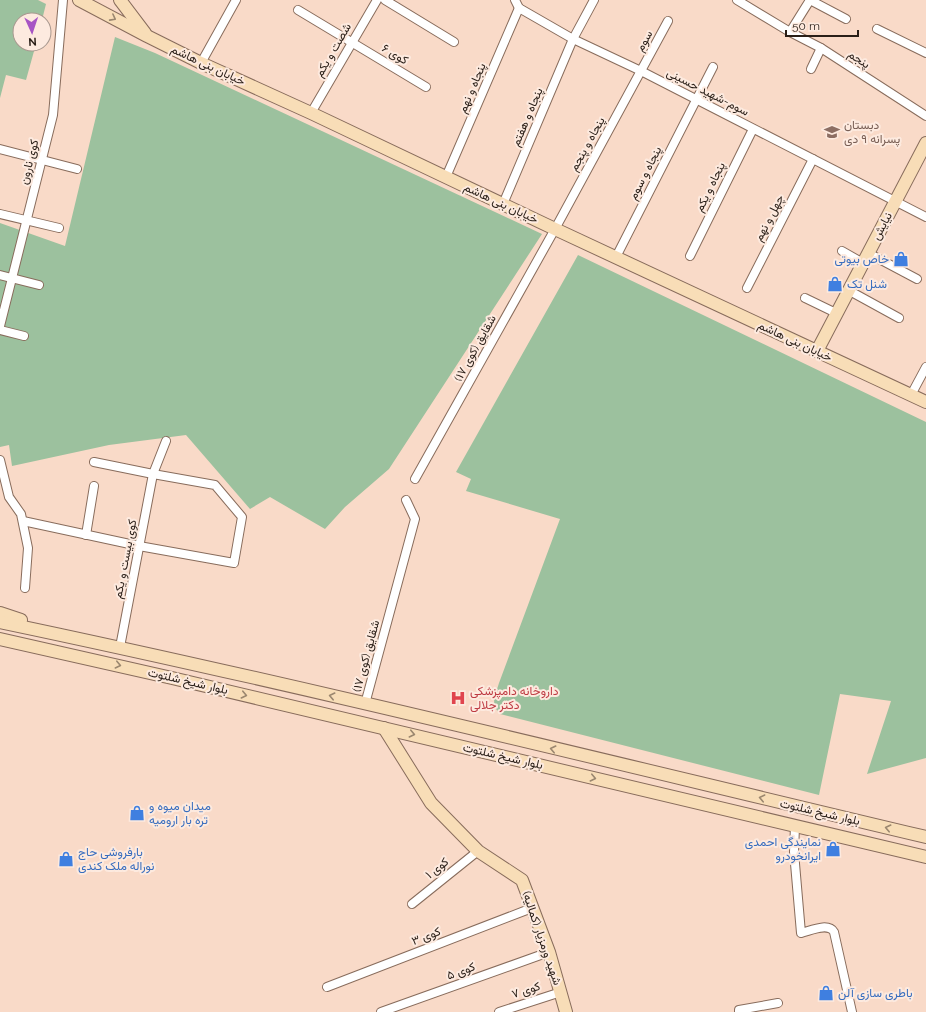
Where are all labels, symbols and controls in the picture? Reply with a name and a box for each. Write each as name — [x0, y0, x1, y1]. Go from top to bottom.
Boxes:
north arrow — [12, 12, 52, 52]
scale bar — [786, 12, 858, 38]
one-way arrow — [109, 13, 116, 21]
text: 50 m — [792, 19, 820, 33]
street label: شصت و یکم — [312, 21, 355, 80]
street label: سوم — [633, 28, 656, 54]
text: N — [28, 35, 37, 48]
street label: کوی ۶ — [379, 41, 411, 68]
street label: خیابان بنی هاشم — [168, 42, 247, 89]
street label: پنجم — [845, 47, 873, 72]
street label: پنجاه و نهم — [455, 61, 490, 116]
street label: سوم-شهید حسینی — [664, 65, 752, 120]
street label: پنجاه و هفتم — [508, 85, 547, 149]
street label: پنجاه و پنجم — [566, 114, 609, 174]
place label: دبستان پسرانه ۹ دی — [844, 118, 901, 147]
school or university icon: دبستان پسرانه ۹ دی — [823, 123, 841, 141]
street label: کوی نارون — [17, 138, 42, 186]
street label: پنجاه و سوم — [626, 144, 665, 203]
street label: پنجاه و یکم — [692, 160, 729, 215]
street label: خیابان بنی هاشم — [461, 180, 540, 227]
street label: چهل و نهم — [751, 192, 788, 244]
street label: نیایش — [869, 210, 896, 243]
shop icon: خاص بیوتی — [892, 250, 910, 268]
place label: خاص بیوتی — [834, 252, 889, 267]
shop icon: شنل تک — [826, 275, 844, 293]
place label: شنل تک — [847, 277, 887, 292]
street label: شقایق (کوی ۱۷) — [451, 312, 500, 384]
street label: خیابان بنی هاشم — [755, 318, 834, 365]
street label: کوی بیست و یکم — [110, 518, 141, 600]
street label: شقایق (کوی ۱۷) — [350, 619, 383, 694]
one-way arrow — [114, 661, 121, 669]
street label: بلوار شیخ شلتوت — [146, 665, 229, 699]
place label: داروخانه دامپزشکی دکتر جلالی — [470, 684, 559, 713]
hospital icon: داروخانه دامپزشکی دکتر جلالی — [449, 689, 467, 707]
one-way arrow — [241, 690, 247, 698]
one-way arrow — [328, 692, 335, 700]
one-way arrow — [408, 730, 415, 738]
street label: بلوار شیخ شلتوت — [461, 740, 544, 774]
one-way arrow — [550, 745, 557, 753]
one-way arrow — [589, 773, 596, 781]
one-way arrow — [758, 794, 765, 803]
street label: بلوار شیخ شلتوت — [778, 796, 861, 830]
place label: میدان میوه و تره بار ارومیه — [149, 799, 211, 828]
shop icon: میدان میوه و تره بار ارومیه — [128, 804, 146, 822]
one-way arrow — [885, 825, 891, 833]
place label: نمایندگی احمدی ایرانخودرو — [745, 835, 821, 864]
shop icon: نمایندگی احمدی ایرانخودرو — [824, 840, 842, 858]
place label: بارفروشی حاج نوراله ملک کندی — [78, 845, 154, 874]
shop icon: بارفروشی حاج نوراله ملک کندی — [57, 850, 75, 868]
street label: کوی ۱ — [423, 854, 452, 882]
street label: شهید ورمزیار (کمالیه) — [518, 889, 565, 987]
street label: کوی ۳ — [409, 924, 443, 949]
street label: کوی ۵ — [445, 959, 477, 984]
street label: کوی ۷ — [510, 979, 542, 1002]
shop icon: باطری سازی آلن — [817, 984, 835, 1002]
place label: باطری سازی آلن — [838, 986, 913, 1001]

